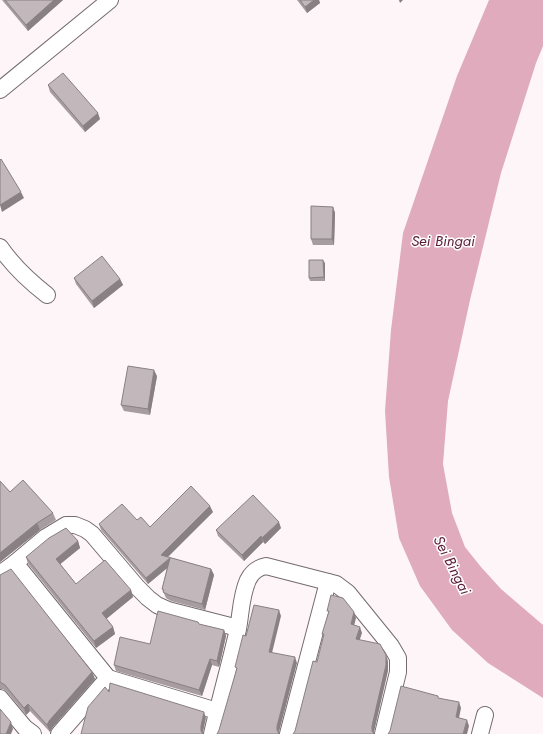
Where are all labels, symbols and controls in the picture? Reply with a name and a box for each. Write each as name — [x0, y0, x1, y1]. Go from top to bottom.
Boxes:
water label: Sei Bingai — [411, 230, 475, 252]
water label: Sei Bingai — [428, 532, 476, 599]

